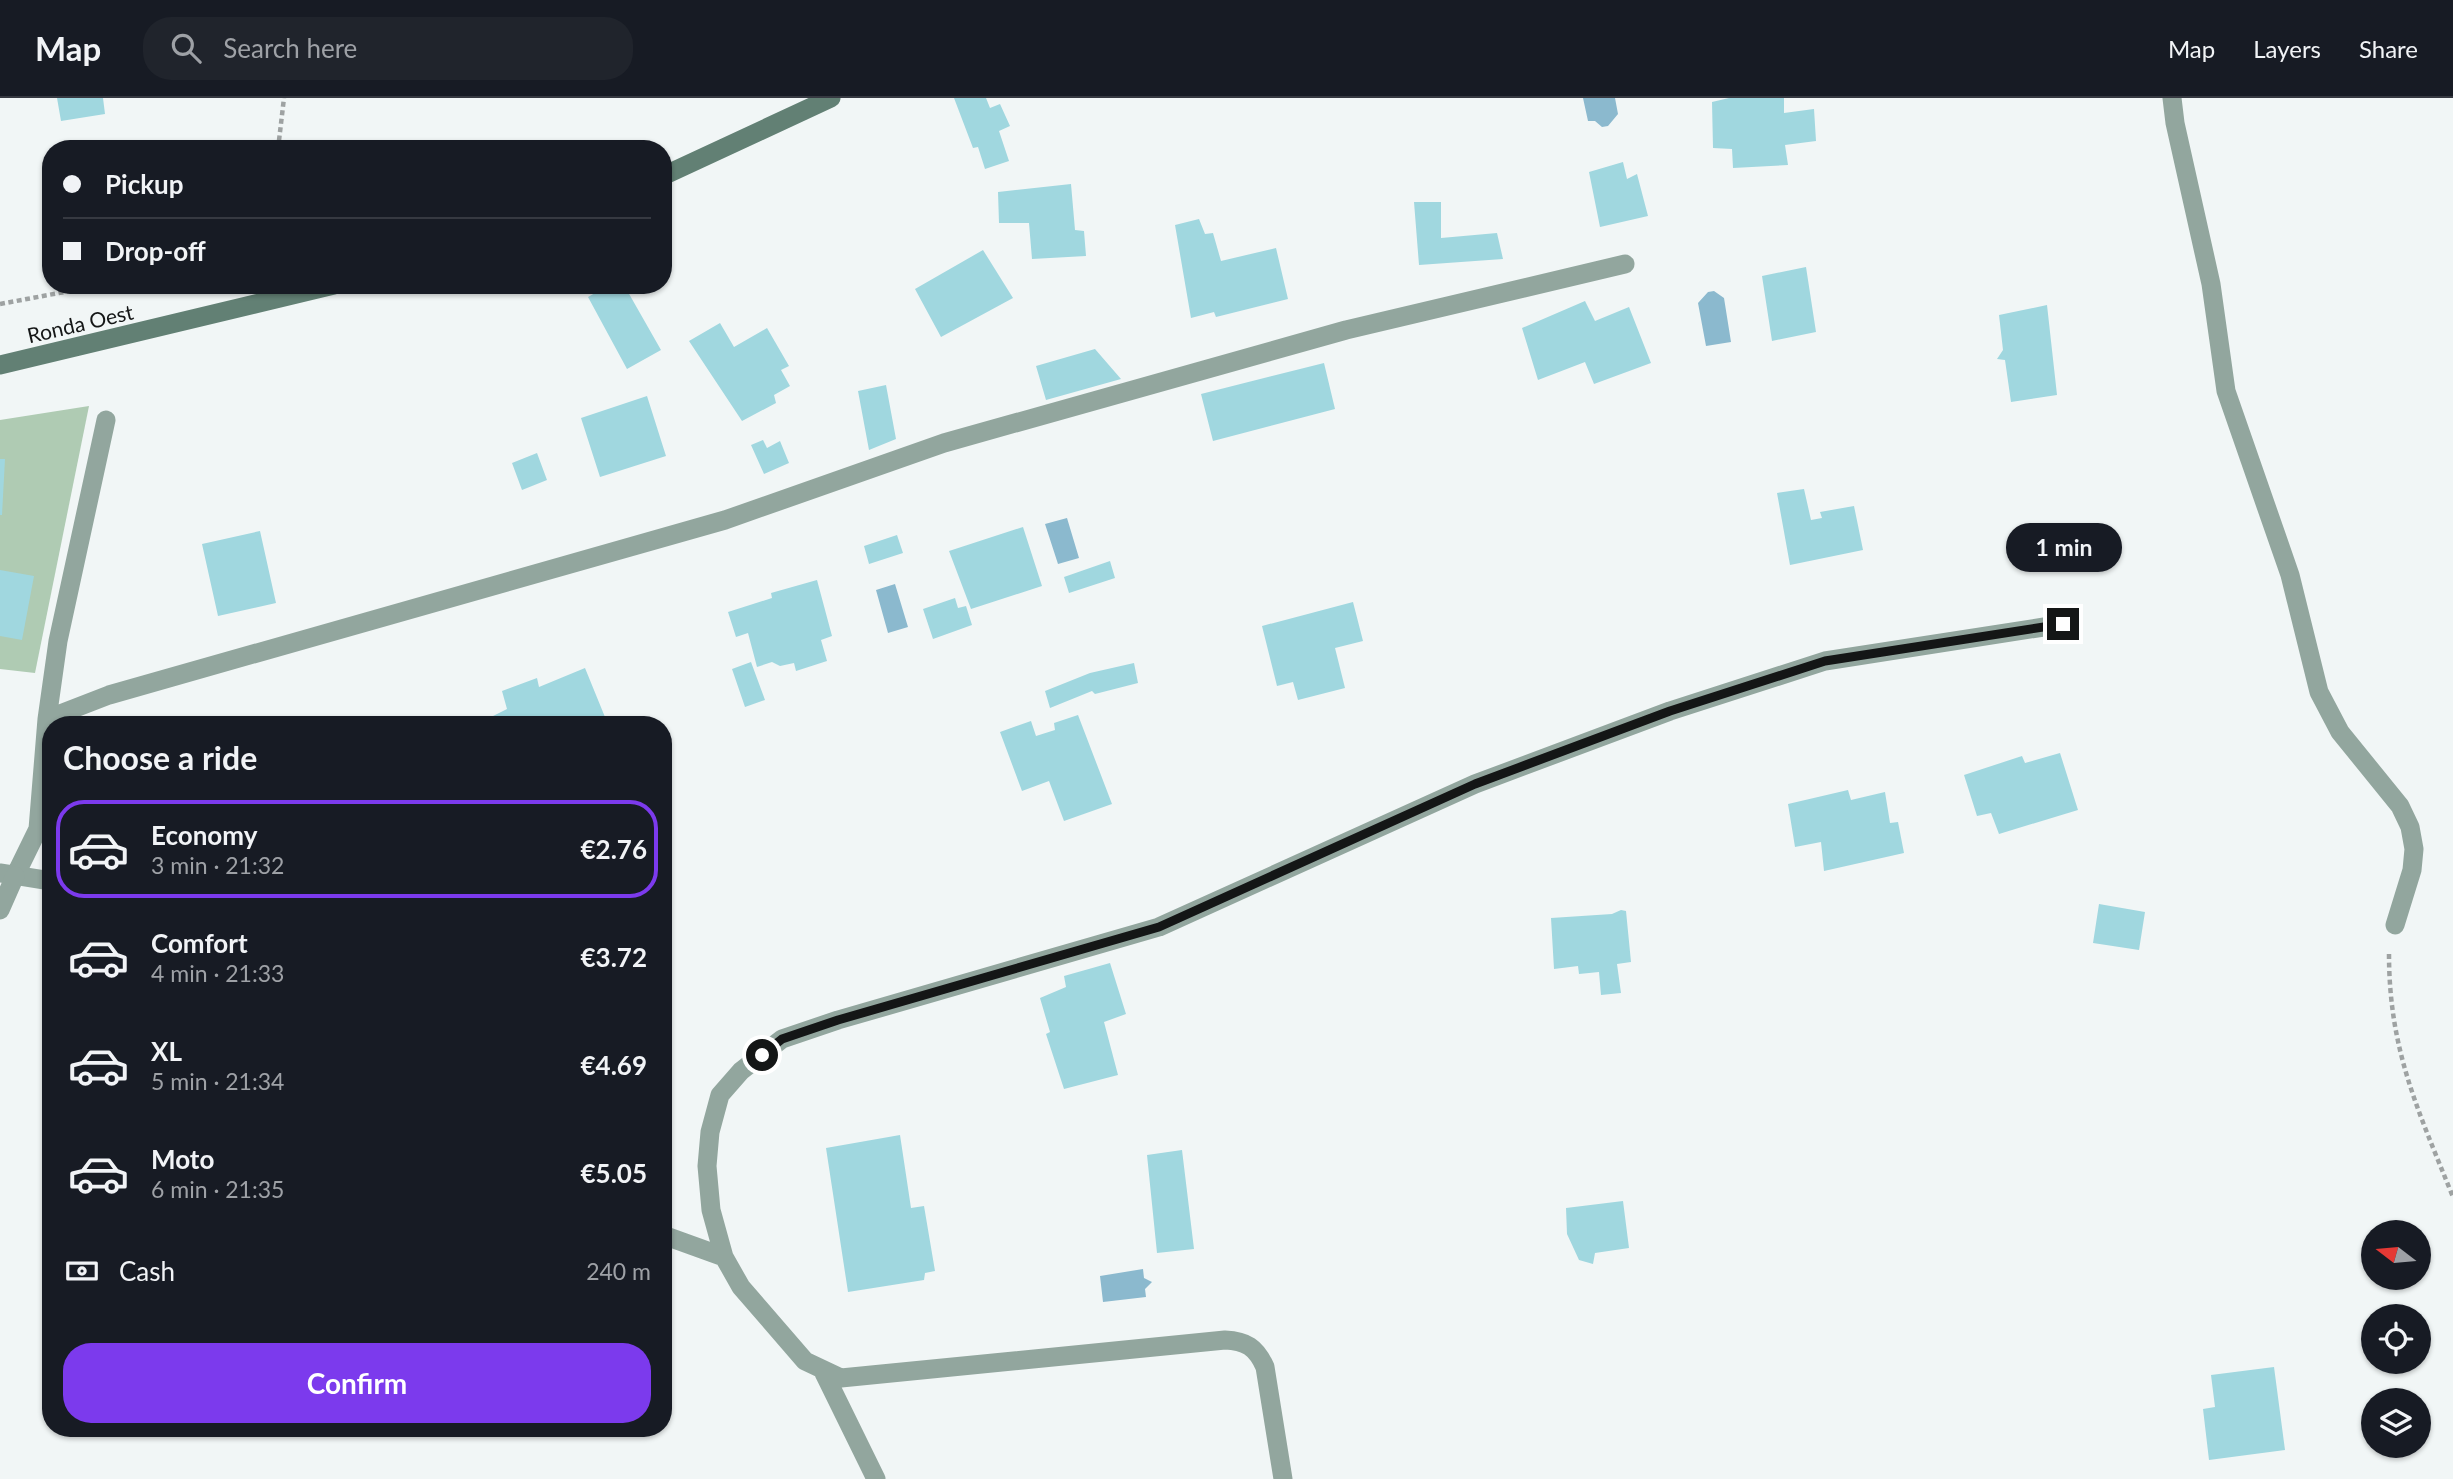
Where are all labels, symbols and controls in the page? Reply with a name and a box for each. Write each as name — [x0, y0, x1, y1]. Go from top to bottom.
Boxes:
search box — [143, 17, 633, 80]
text: Map — [35, 28, 101, 68]
icon: search — [167, 29, 205, 67]
text: Search here — [223, 32, 357, 64]
text: Map — [2168, 34, 2215, 63]
text: Layers — [2253, 34, 2321, 63]
text: Share — [2359, 34, 2418, 63]
text: Pickup — [105, 168, 184, 200]
text: Drop-off — [105, 235, 206, 267]
street label: Ronda Oest — [25, 299, 136, 347]
callout: 1 min — [2005, 522, 2121, 572]
text: 1 min — [2035, 533, 2093, 561]
route end — [2047, 608, 2079, 640]
text: Choose a ride — [63, 738, 257, 777]
icon: car — [67, 818, 130, 881]
text: Economy — [151, 819, 257, 851]
text: €2.76 — [581, 833, 647, 865]
text: 3 min · 21:32 — [151, 851, 284, 879]
icon: car — [67, 926, 130, 989]
text: Comfort — [151, 927, 248, 959]
text: €3.72 — [581, 941, 647, 973]
text: 4 min · 21:33 — [151, 959, 284, 987]
icon: car — [67, 1034, 130, 1097]
text: XL — [151, 1035, 182, 1067]
route start — [746, 1039, 778, 1071]
text: €4.69 — [581, 1049, 647, 1081]
text: 5 min · 21:34 — [151, 1067, 284, 1095]
icon: car — [67, 1142, 130, 1205]
text: Moto — [151, 1143, 214, 1175]
text: €5.05 — [581, 1157, 647, 1189]
text: 6 min · 21:35 — [151, 1175, 284, 1203]
north arrow — [2361, 1220, 2431, 1290]
map controls — [2361, 1220, 2431, 1458]
icon: cash — [63, 1252, 101, 1290]
text: Cash — [119, 1255, 175, 1287]
text: 240 m — [586, 1257, 651, 1285]
button: locate — [2361, 1304, 2431, 1374]
button: Confirm — [63, 1343, 651, 1423]
button: layers — [2361, 1388, 2431, 1458]

